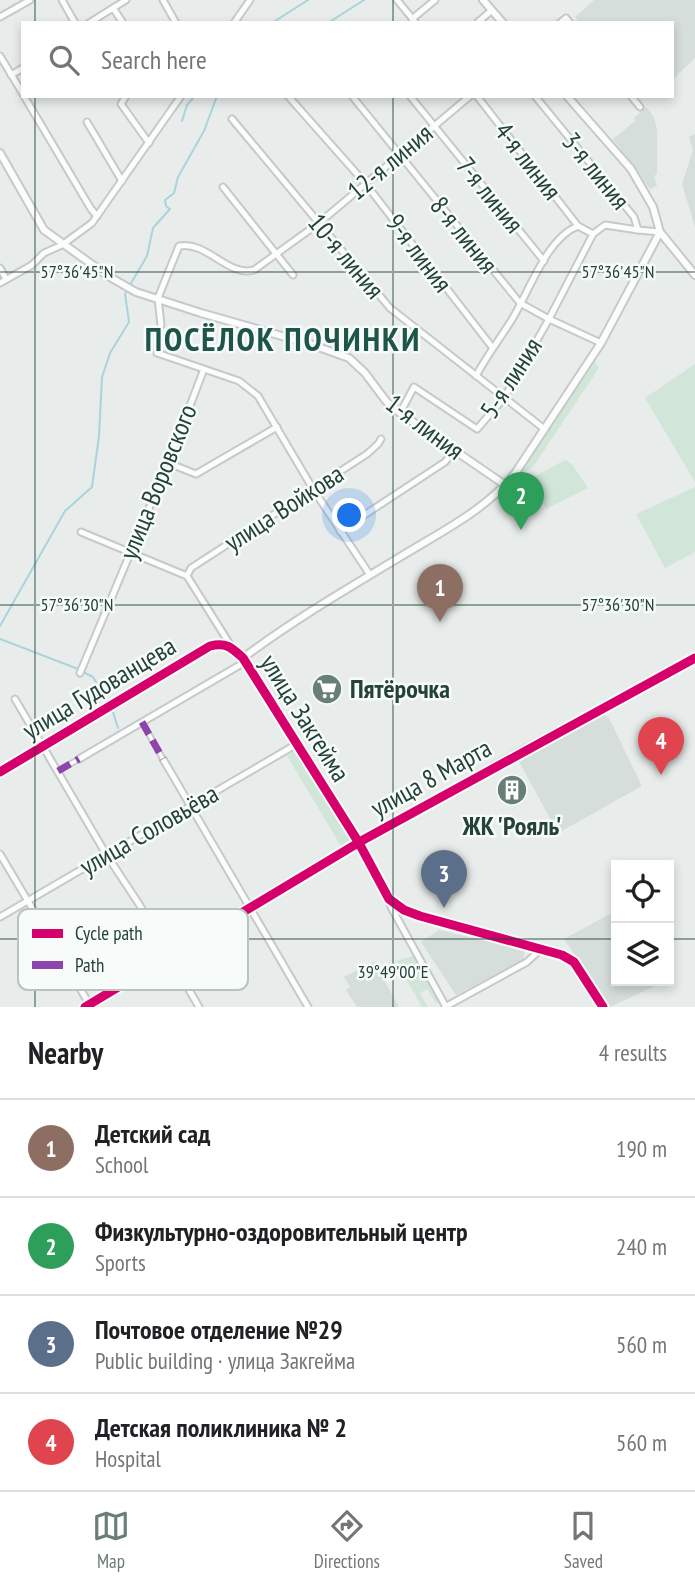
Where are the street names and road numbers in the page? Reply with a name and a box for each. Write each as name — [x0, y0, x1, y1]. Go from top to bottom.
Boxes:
street label: 4-я линия — [488, 115, 569, 206]
street label: 12-я линия — [340, 116, 439, 207]
street label: 3-я линия — [555, 125, 637, 216]
street label: 7-я линия — [450, 150, 531, 239]
street label: 8-я линия — [423, 189, 505, 280]
street label: 10-я линия — [301, 206, 392, 305]
street label: 9-я линия — [379, 207, 460, 298]
street label: 5-я линия — [472, 331, 549, 424]
street label: 1-я линия — [380, 386, 471, 467]
street label: улица Воровского — [111, 399, 204, 564]
street label: улица Войкова — [218, 457, 350, 558]
street label: улица Гудованцева — [16, 629, 181, 746]
street label: улица Закгейма — [253, 648, 358, 788]
street label: улица 8 Марта — [365, 731, 497, 824]
street label: улица Соловьёва — [73, 777, 224, 883]

